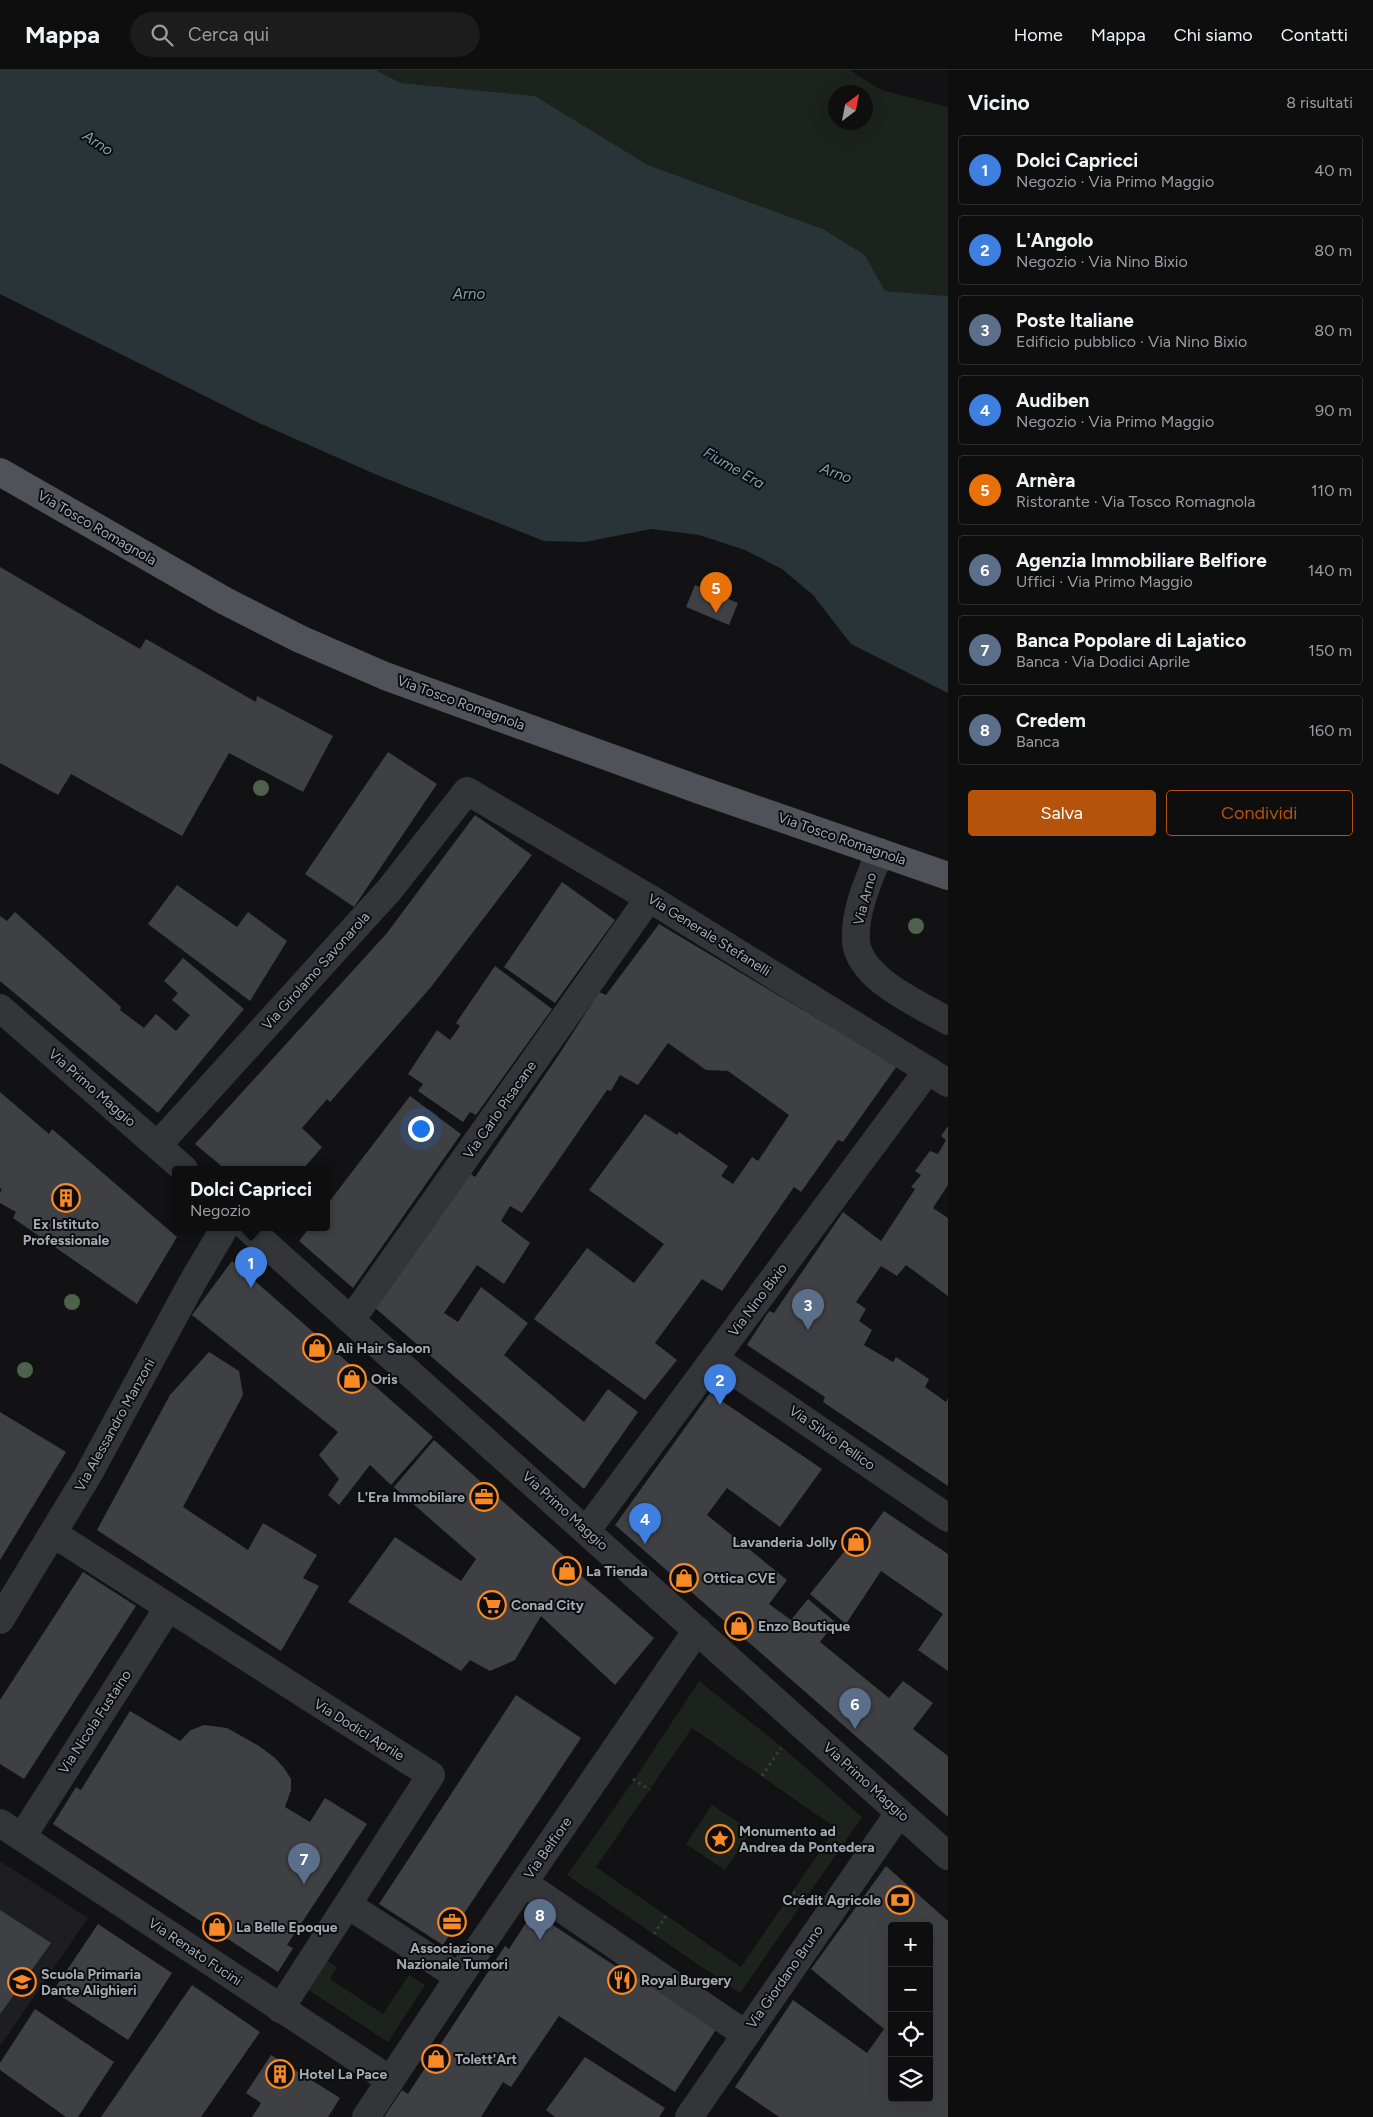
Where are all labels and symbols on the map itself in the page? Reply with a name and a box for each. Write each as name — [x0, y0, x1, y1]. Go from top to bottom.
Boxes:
north arrow — [828, 85, 873, 130]
water label: Arno — [79, 126, 117, 160]
water label: Arno — [452, 285, 485, 303]
water label: Fiume Era — [700, 443, 768, 493]
water label: Arno — [817, 459, 855, 487]
street label: Via Tosco Romagnola — [34, 487, 160, 569]
pin: 5 — [700, 572, 732, 613]
street label: Via Tosco Romagnola — [395, 672, 527, 734]
street label: Via Tosco Romagnola — [776, 809, 908, 869]
street label: Via Arno — [850, 871, 880, 927]
street label: Via Generale Stefanelli — [644, 890, 774, 980]
street label: Via Girolamo Savonarola — [259, 908, 373, 1034]
street label: Via Primo Maggio — [45, 1046, 139, 1130]
street label: Via Carlo Pisacane — [460, 1058, 540, 1162]
your location — [408, 1116, 434, 1142]
building icon: Ex Istituto Professionale — [51, 1183, 81, 1213]
place label: Ex Istituto Professionale — [23, 1216, 109, 1249]
pin: 1 — [235, 1247, 267, 1288]
street label: Via Nino Bixio — [725, 1260, 791, 1340]
pin: 3 — [792, 1289, 824, 1330]
shop icon: Alì Hair Saloon — [302, 1333, 332, 1363]
place label: Alì Hair Saloon — [336, 1340, 430, 1357]
street label: Via Alessandro Manzoni — [71, 1356, 159, 1494]
shop icon: Oris — [337, 1364, 367, 1394]
pin: 2 — [704, 1364, 736, 1405]
place label: Oris — [371, 1371, 398, 1388]
street label: Via Silvio Pellico — [786, 1402, 878, 1474]
street label: Via Primo Maggio — [518, 1468, 612, 1554]
office icon: L'Era Immobilare — [469, 1482, 499, 1512]
place label: L'Era Immobilare — [357, 1489, 465, 1506]
pin: 4 — [629, 1503, 661, 1544]
shop icon: Lavanderia Jolly — [841, 1527, 871, 1557]
place label: Lavanderia Jolly — [733, 1534, 838, 1551]
shop icon: La Tienda — [552, 1556, 582, 1586]
place label: La Tienda — [586, 1563, 648, 1580]
shop icon: Ottica CVE — [669, 1563, 699, 1593]
place label: Ottica CVE — [703, 1570, 776, 1587]
supermarket icon: Conad City — [477, 1590, 507, 1620]
place label: Conad City — [511, 1597, 585, 1614]
shop icon: Enzo Boutique — [724, 1611, 754, 1641]
place label: Enzo Boutique — [758, 1618, 851, 1635]
street label: Via Nicola Fustaino — [55, 1667, 135, 1777]
pin: 6 — [839, 1688, 871, 1729]
street label: Via Dodici Aprile — [311, 1695, 408, 1765]
street label: Via Primo Maggio — [819, 1739, 913, 1825]
street label: Via Belfiore — [520, 1813, 576, 1882]
place label: Monumento ad Andrea da Pontedera — [739, 1823, 875, 1856]
place icon: Monumento ad Andrea da Pontedera — [705, 1824, 735, 1854]
pin: 7 — [288, 1843, 320, 1884]
bank icon: Crédit Agricole — [885, 1885, 915, 1915]
place label: Crédit Agricole — [783, 1892, 881, 1909]
pin: 8 — [524, 1899, 556, 1940]
office icon: Associazione Nazionale Tumori — [437, 1907, 467, 1937]
shop icon: La Belle Epoque — [202, 1912, 232, 1942]
street label: Via Renato Fucini — [145, 1915, 245, 1989]
place label: La Belle Epoque — [236, 1919, 338, 1936]
street label: Via Giordano Bruno — [743, 1922, 827, 2032]
place label: Associazione Nazionale Tumori — [396, 1940, 508, 1973]
restaurant icon: Royal Burgery — [607, 1965, 637, 1995]
place label: Scuola Primaria Dante Alighieri — [41, 1966, 141, 1999]
school or university icon: Scuola Primaria Dante Alighieri — [7, 1967, 37, 1997]
place label: Royal Burgery — [641, 1972, 732, 1989]
shop icon: Tolett'Art — [421, 2044, 451, 2074]
place label: Tolett'Art — [455, 2051, 518, 2068]
building icon: Hotel La Pace — [265, 2059, 295, 2089]
place label: Hotel La Pace — [299, 2066, 387, 2083]

